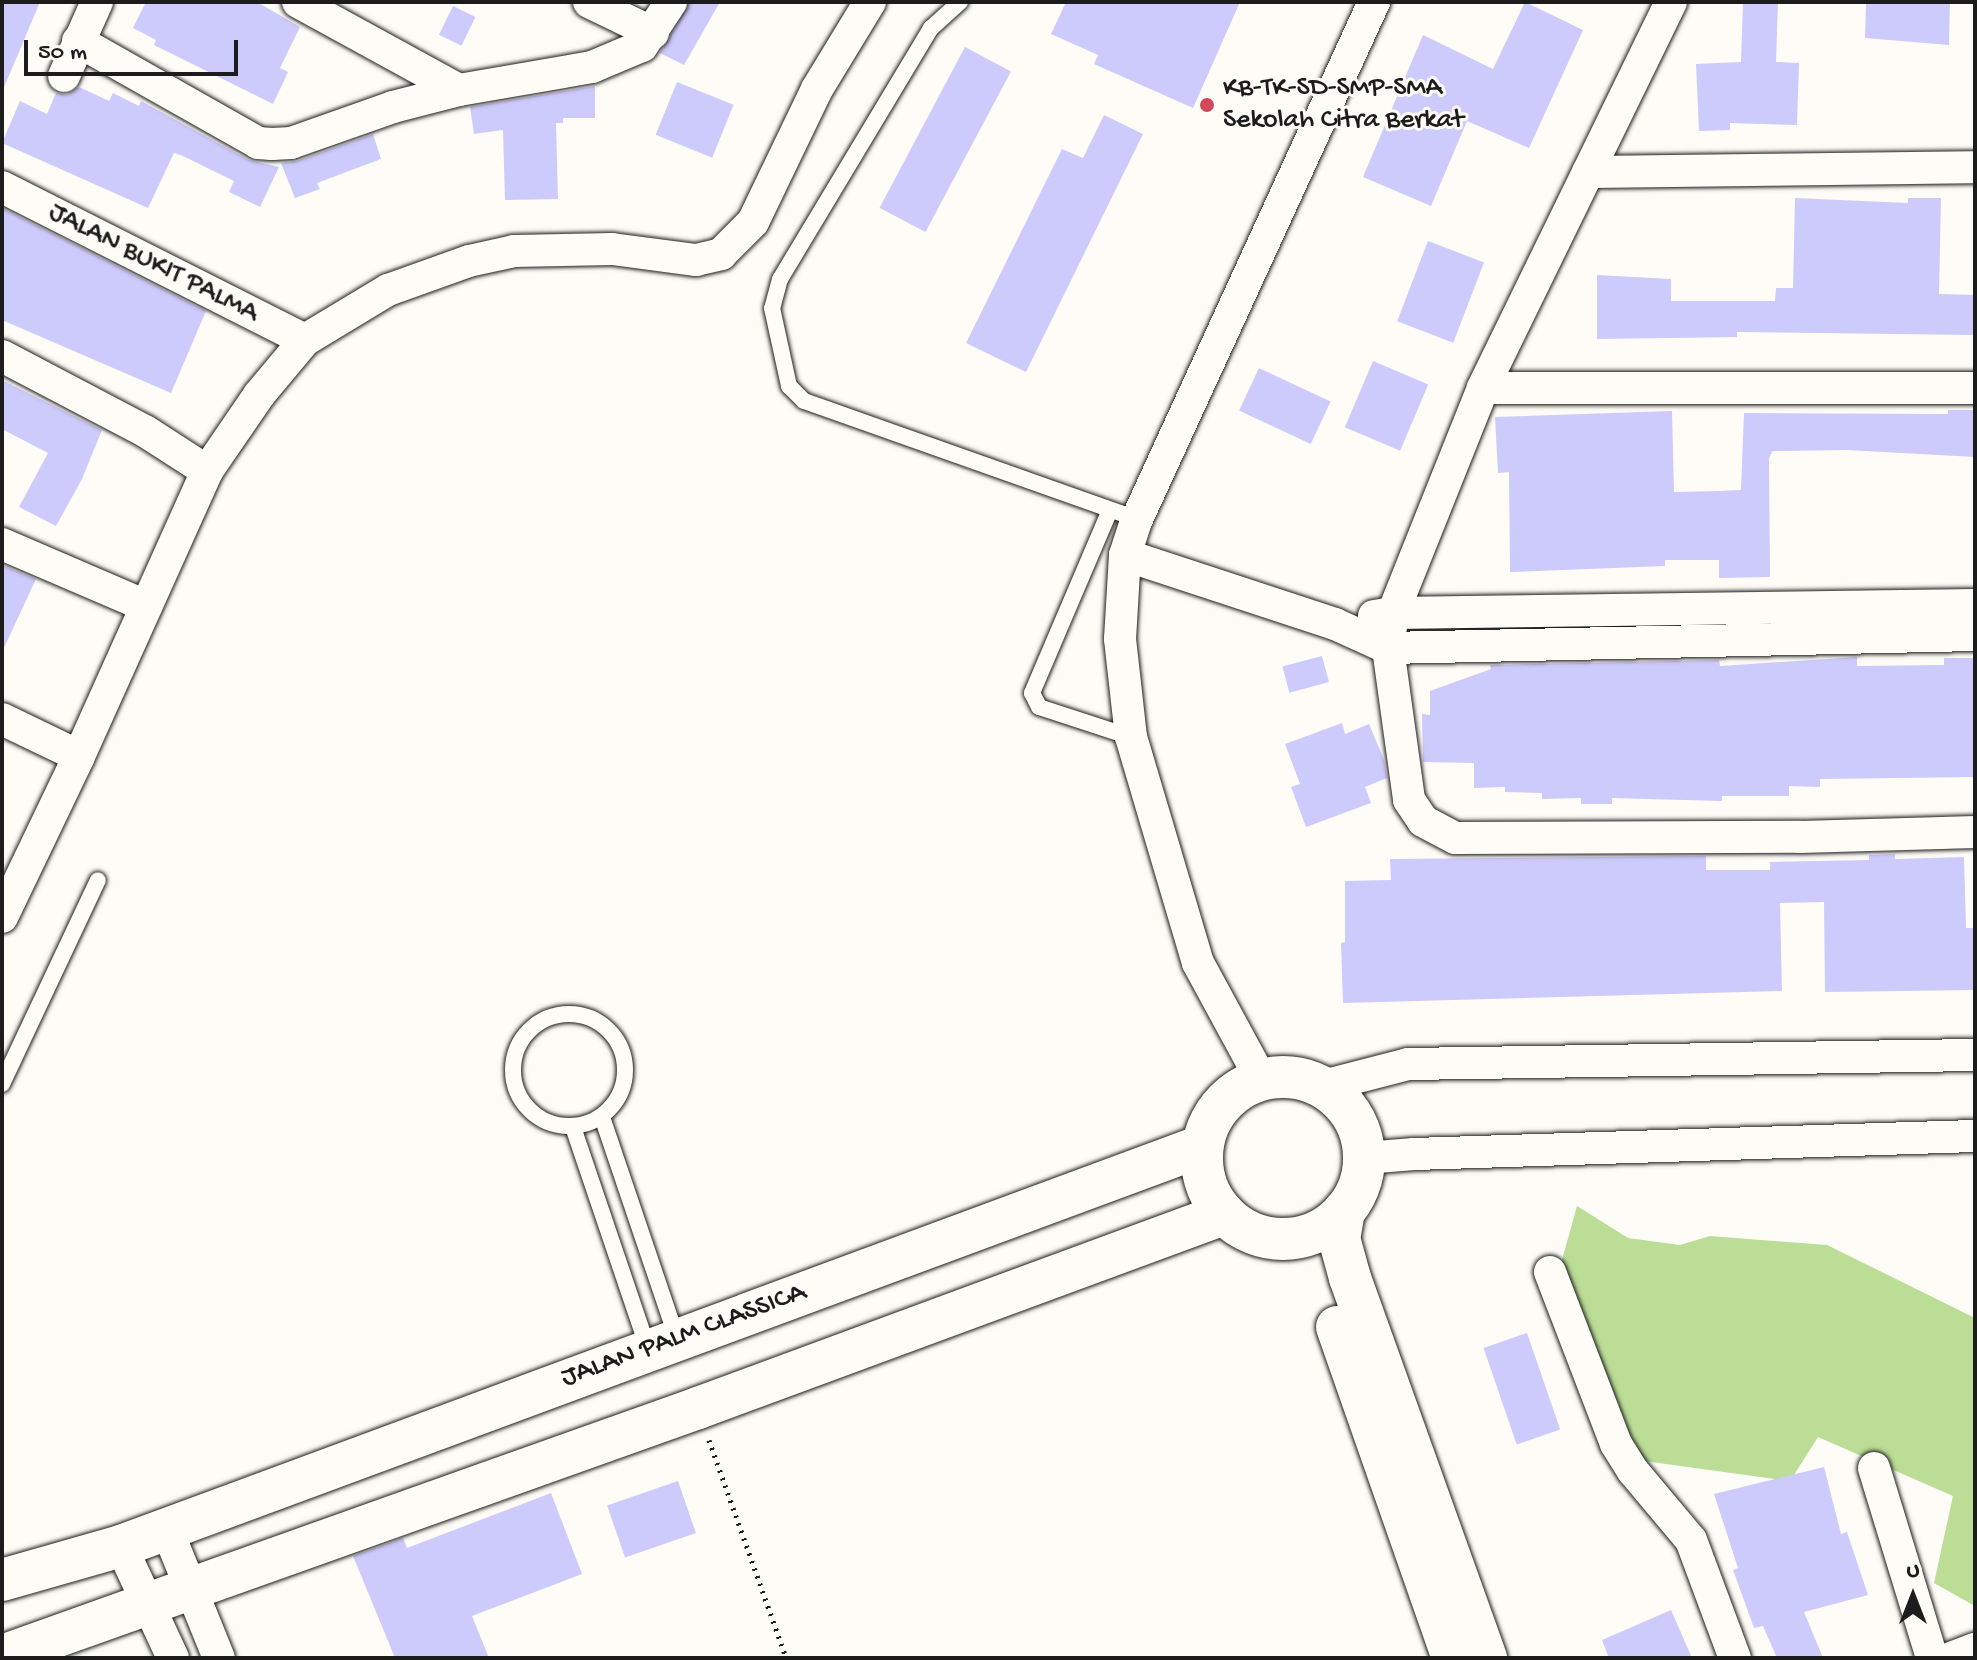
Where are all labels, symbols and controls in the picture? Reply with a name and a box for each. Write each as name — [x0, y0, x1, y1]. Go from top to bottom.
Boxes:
scale bar — [28, 24, 242, 74]
text: 50 m — [38, 39, 87, 68]
place label: KB-TK-SD-SMP-SMA Sekolah Citra Berkat — [1223, 72, 1464, 138]
marker: KB-TK-SD-SMP-SMA Sekolah Citra Berkat — [1198, 96, 1216, 114]
street label: JALAN BUKIT PALMA — [42, 197, 264, 331]
street label: JALAN PALM CLASSICA — [557, 1276, 811, 1396]
north arrow — [1873, 1556, 1953, 1636]
text: U — [1907, 1559, 1919, 1585]

